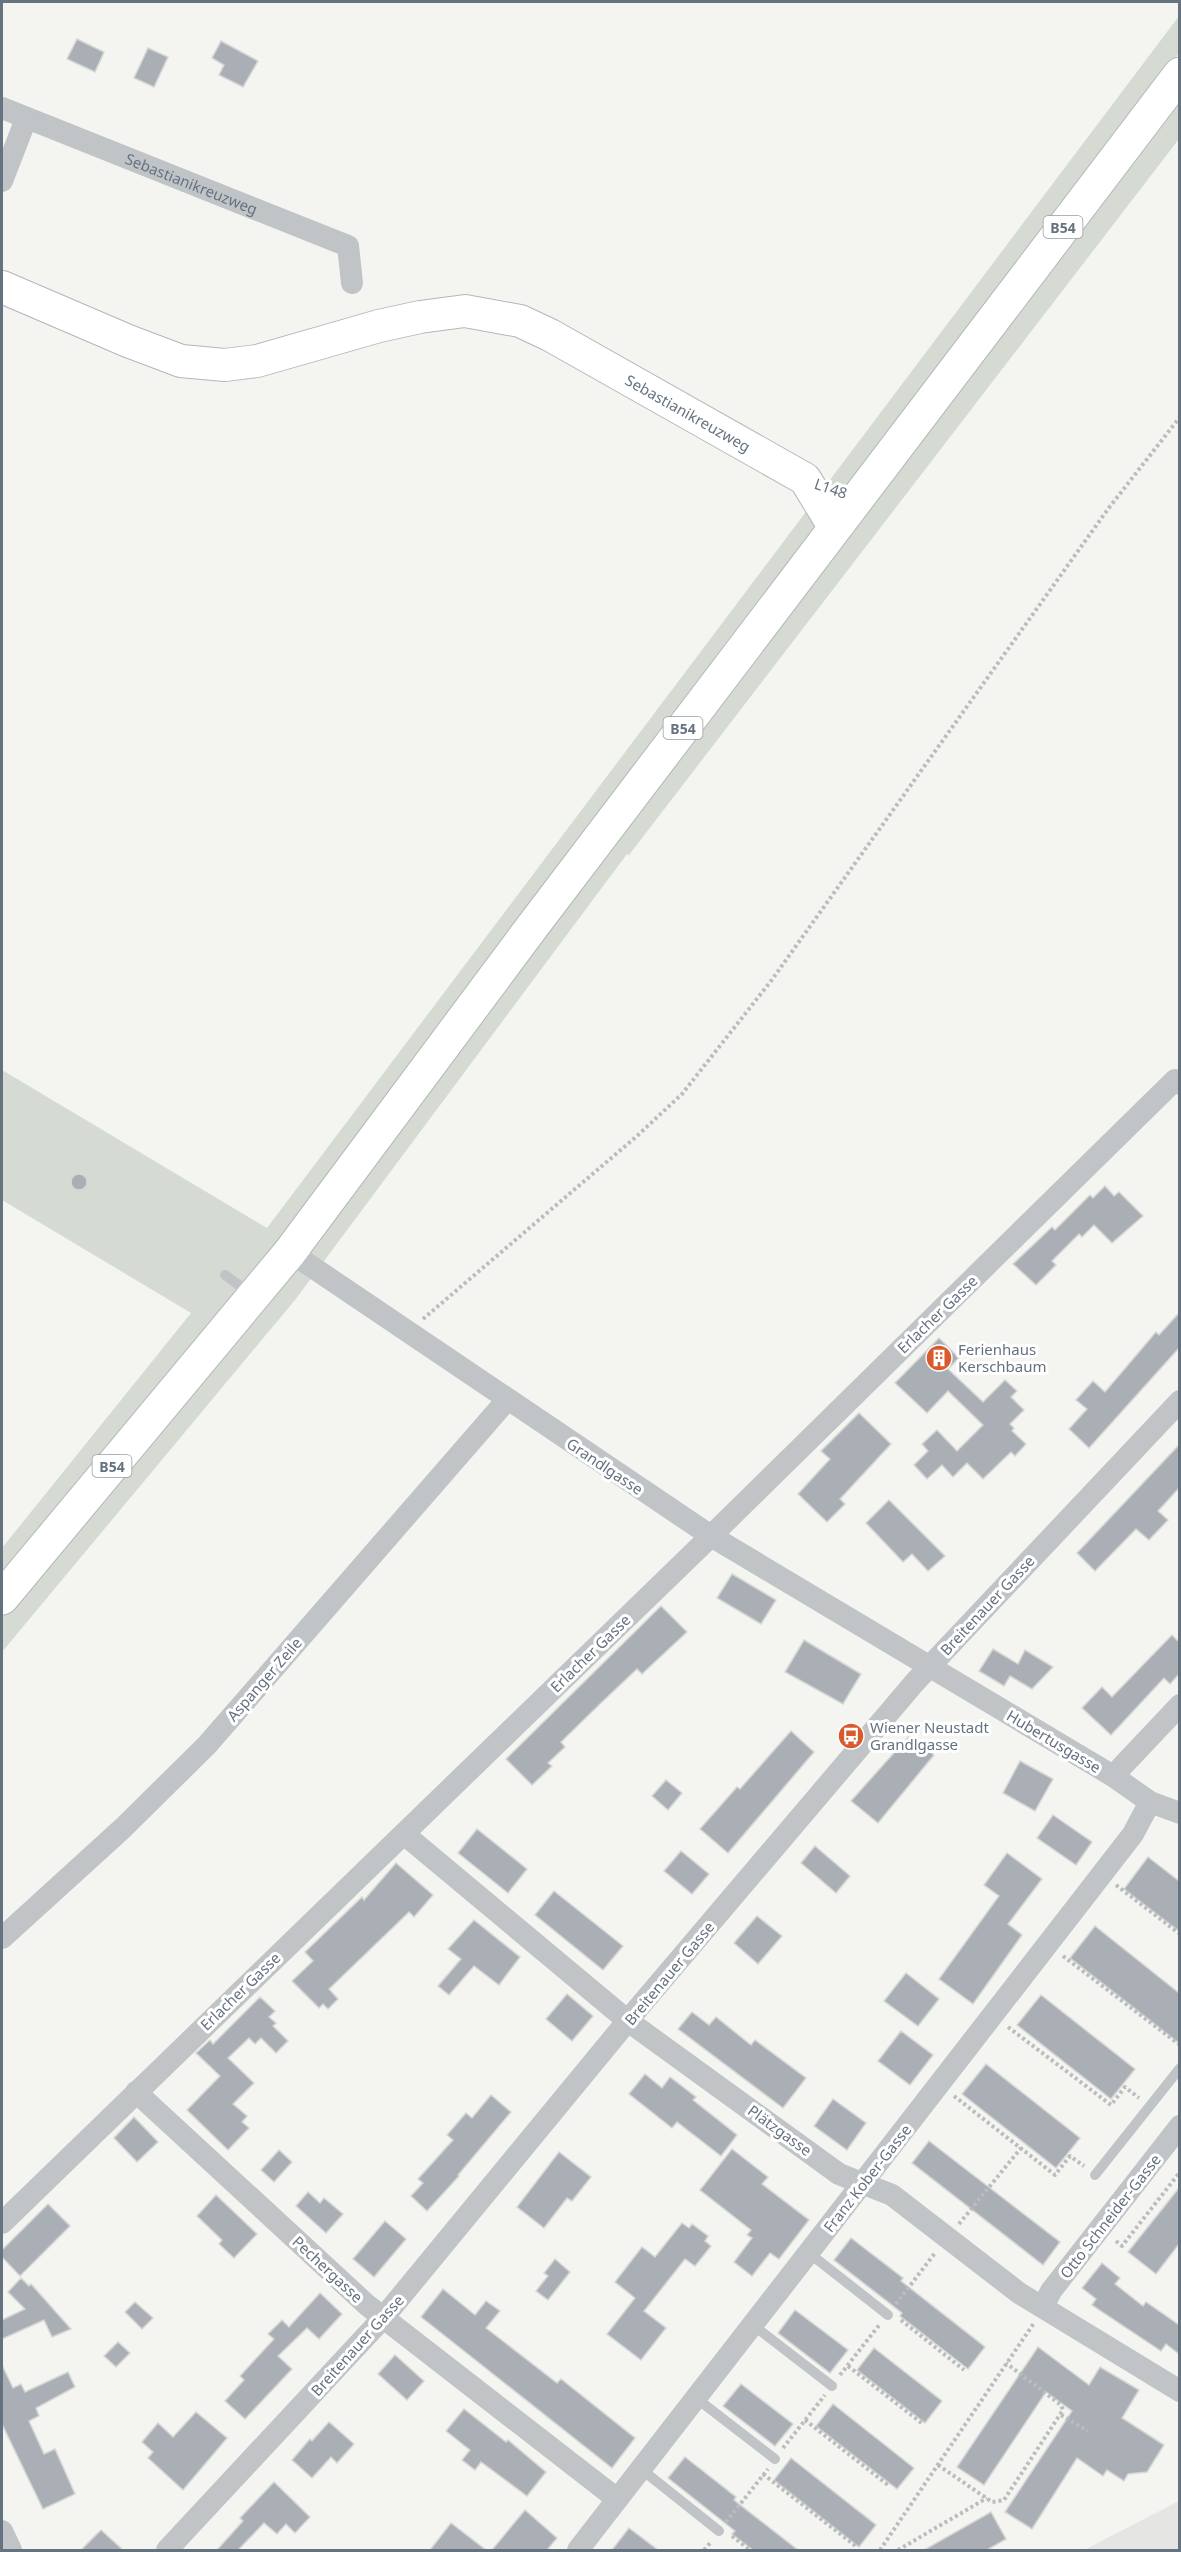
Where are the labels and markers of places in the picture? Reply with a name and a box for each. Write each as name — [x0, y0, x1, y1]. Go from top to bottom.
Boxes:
place label: Ferienhaus Kerschbaum — [958, 1339, 1047, 1376]
building icon: Ferienhaus Kerschbaum — [924, 1343, 954, 1373]
place label: Wiener Neustadt Grandlgasse — [870, 1717, 989, 1754]
bus stop icon: Wiener Neustadt Grandlgasse — [836, 1721, 866, 1751]

